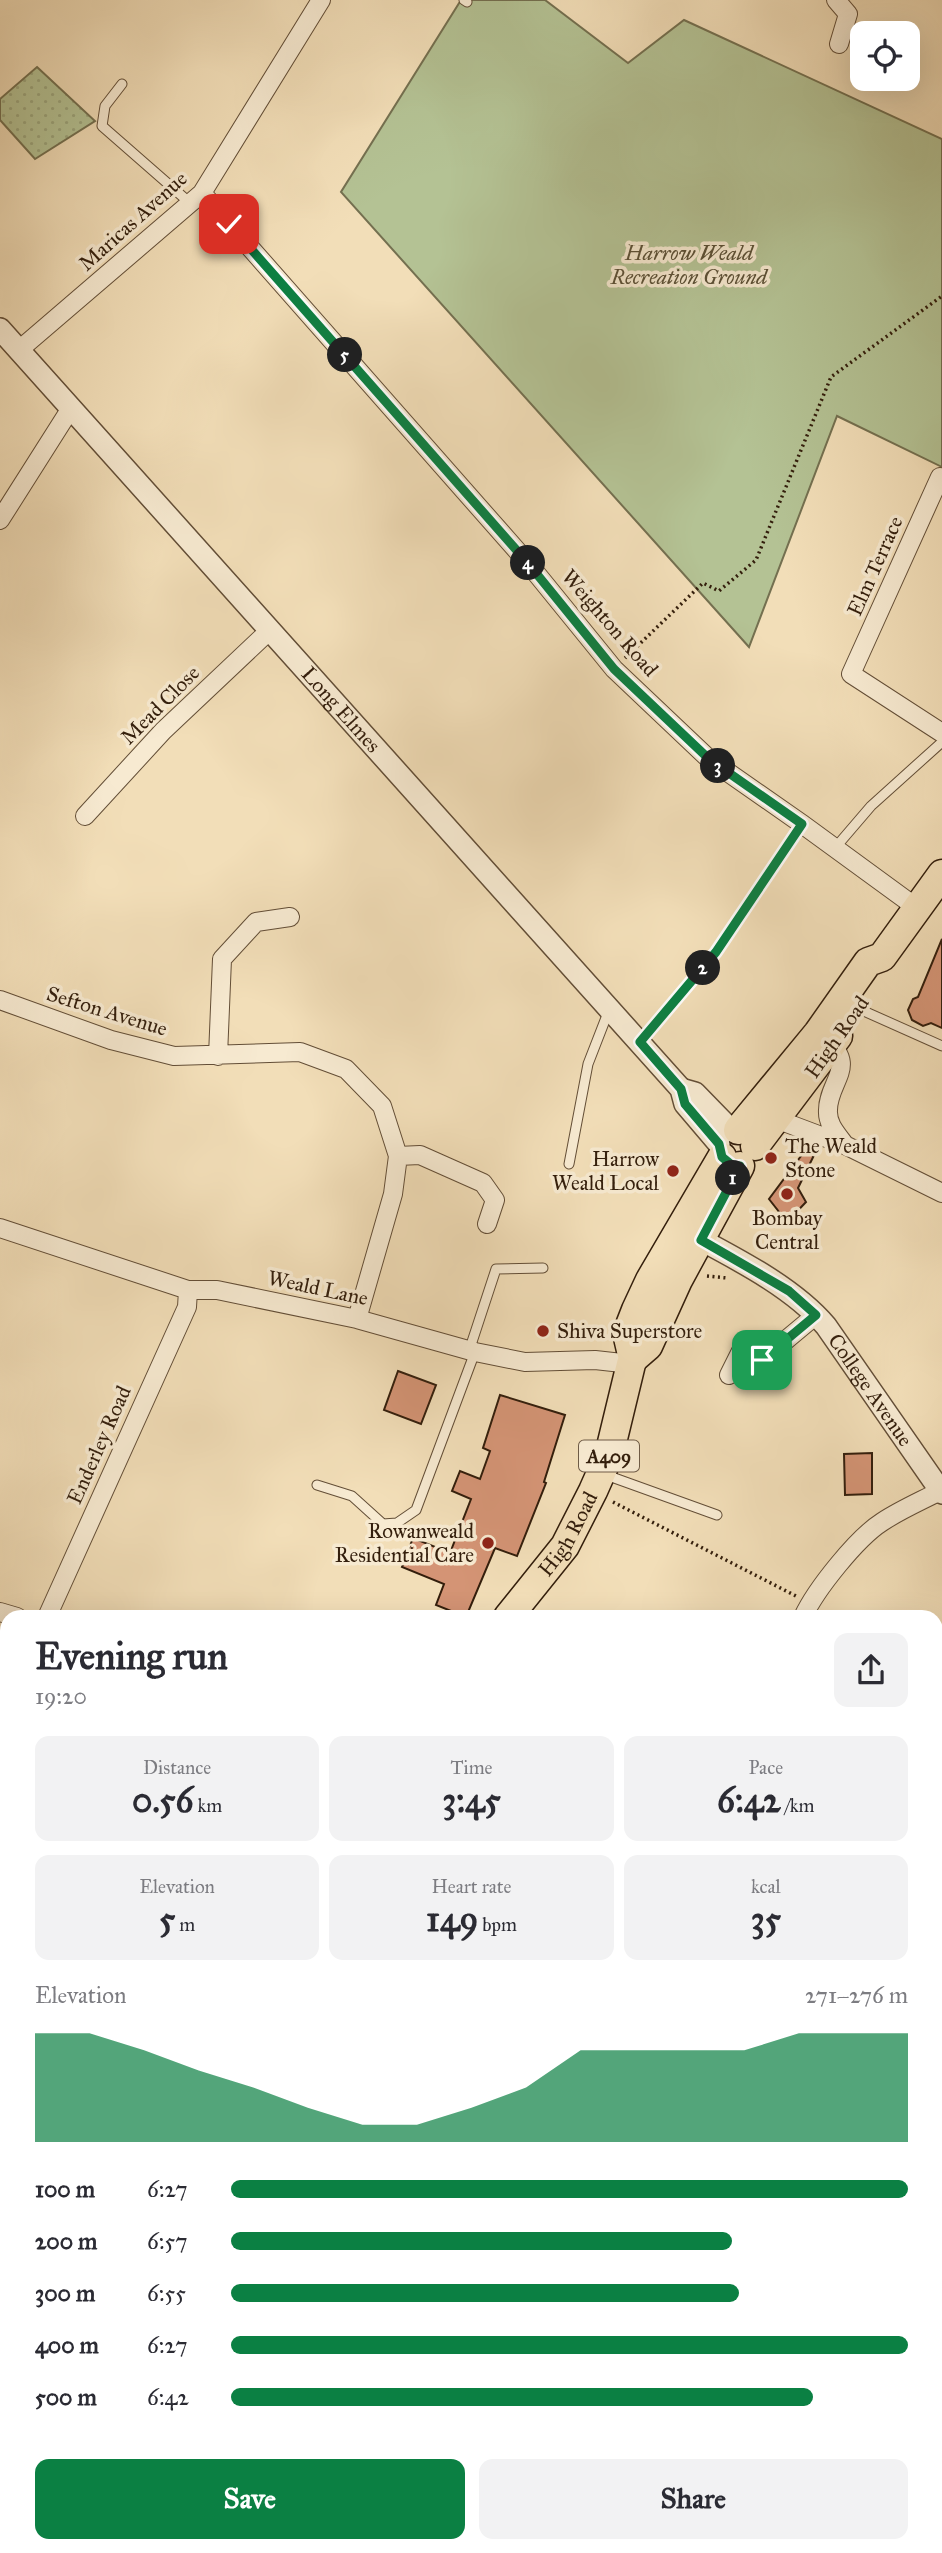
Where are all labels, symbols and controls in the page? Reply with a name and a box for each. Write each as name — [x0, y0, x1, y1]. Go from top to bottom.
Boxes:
map controls — [850, 21, 920, 91]
button: locate — [850, 21, 920, 91]
street label: Maricas Avenue — [73, 165, 193, 277]
pin — [199, 194, 259, 254]
icon: check — [210, 205, 248, 243]
park label: Harrow Weald Recreation Ground — [610, 240, 769, 290]
pin: 5 — [328, 338, 362, 372]
text: 5 — [340, 343, 349, 366]
street label: Elm Terrace — [841, 512, 909, 620]
pin: 4 — [510, 546, 546, 580]
text: 4 — [522, 551, 533, 574]
street label: Weighton Road — [556, 564, 664, 682]
street label: Mead Close — [115, 660, 205, 750]
street label: Long Elmes — [296, 661, 386, 758]
pin: 3 — [700, 748, 736, 784]
text: 3 — [714, 754, 721, 777]
pin: 2 — [686, 950, 720, 986]
text: 2 — [698, 956, 707, 979]
street label: Sefton Avenue — [43, 980, 171, 1042]
street label: High Road — [799, 990, 875, 1083]
place label: The Weald Stone — [785, 1133, 878, 1183]
place label: Harrow Weald Local — [552, 1146, 659, 1196]
marker: The Weald Stone — [763, 1150, 779, 1166]
pin: 1 — [716, 1160, 750, 1196]
marker: Harrow Weald Local — [665, 1163, 681, 1179]
text: 1 — [729, 1166, 736, 1189]
marker: Bombay Central — [779, 1186, 795, 1202]
place label: Bombay Central — [752, 1205, 824, 1255]
street label: Weald Lane — [265, 1265, 371, 1311]
place label: Shiva Superstore — [557, 1318, 703, 1344]
marker: Shiva Superstore — [535, 1323, 551, 1339]
street label: College Avenue — [822, 1329, 919, 1451]
pin — [732, 1330, 792, 1390]
icon: arrive — [743, 1341, 781, 1379]
street label: Enderley Road — [61, 1381, 137, 1508]
road number: A409 — [579, 1440, 639, 1472]
street label: High Road — [533, 1487, 604, 1582]
place label: Rowanweald Residential Care — [335, 1518, 474, 1568]
marker: Rowanweald Residential Care — [480, 1535, 496, 1551]
text: Evening run — [35, 1633, 228, 1679]
button: share — [834, 1633, 908, 1707]
text: 19:20 — [35, 1682, 87, 1710]
text: Distance — [143, 1756, 211, 1779]
text: Time — [450, 1756, 493, 1779]
text: Pace — [749, 1756, 783, 1779]
text: 0.56 — [132, 1779, 193, 1822]
text: 3:45 — [442, 1779, 501, 1822]
text: 6:42 — [717, 1779, 781, 1822]
text: km — [193, 1794, 222, 1817]
text: /km — [781, 1794, 815, 1817]
text: Elevation — [139, 1875, 215, 1898]
text: Heart rate — [432, 1875, 511, 1898]
text: kcal — [751, 1875, 781, 1898]
text: 5 — [159, 1898, 175, 1941]
text: 149 — [426, 1898, 478, 1941]
text: 35 — [751, 1898, 781, 1941]
text: m — [175, 1913, 195, 1936]
text: bpm — [478, 1913, 517, 1936]
text: Elevation — [35, 1981, 126, 2009]
text: 271–276 m — [805, 1981, 908, 2009]
text: 100 m — [35, 2175, 95, 2203]
text: 6:27 — [147, 2175, 188, 2203]
text: 200 m — [35, 2227, 97, 2255]
text: 6:57 — [147, 2227, 188, 2255]
text: 300 m — [35, 2279, 95, 2307]
text: 6:55 — [147, 2279, 186, 2307]
text: 400 m — [35, 2331, 99, 2359]
text: 6:27 — [147, 2331, 188, 2359]
text: 500 m — [35, 2383, 97, 2411]
text: 6:42 — [147, 2383, 189, 2411]
button: Save — [35, 2459, 465, 2539]
button: Share — [479, 2459, 908, 2539]

